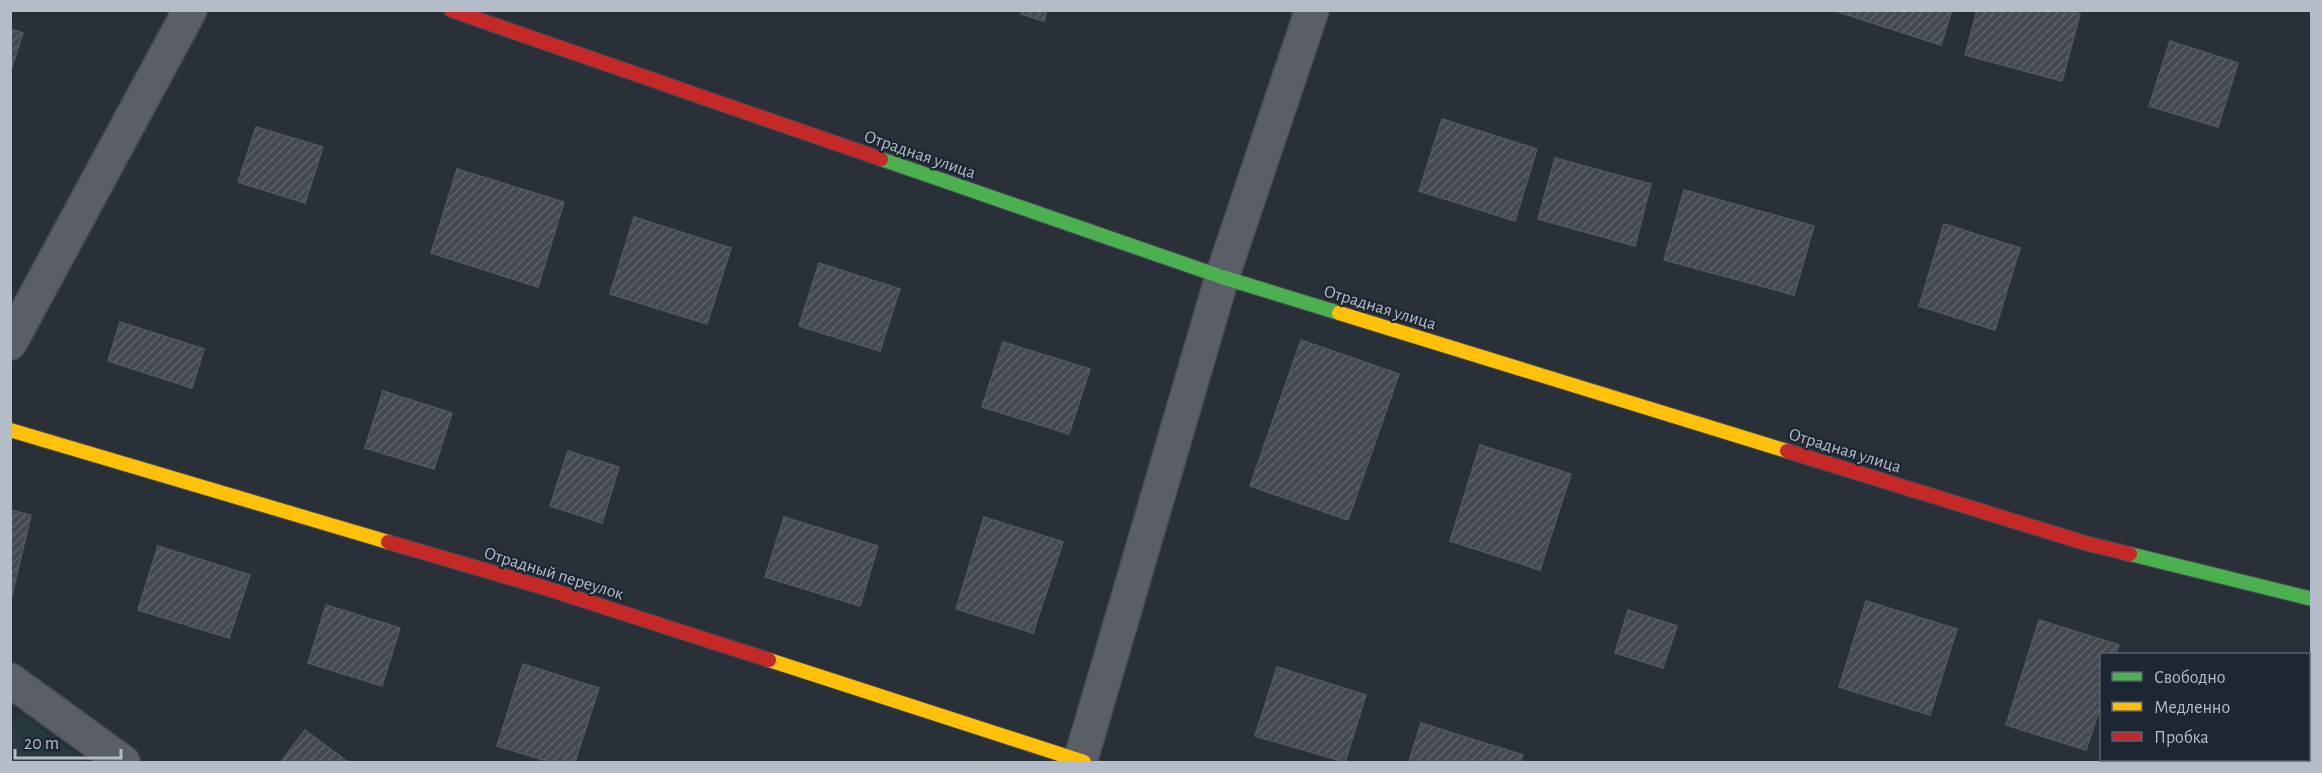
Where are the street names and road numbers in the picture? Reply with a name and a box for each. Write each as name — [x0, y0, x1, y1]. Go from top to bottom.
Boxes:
street label: Отрадная улица — [862, 127, 978, 182]
street label: Отрадная улица — [1321, 282, 1438, 334]
street label: Отрадная улица — [1786, 425, 1903, 477]
street label: Отрадный переулок — [482, 544, 627, 604]

